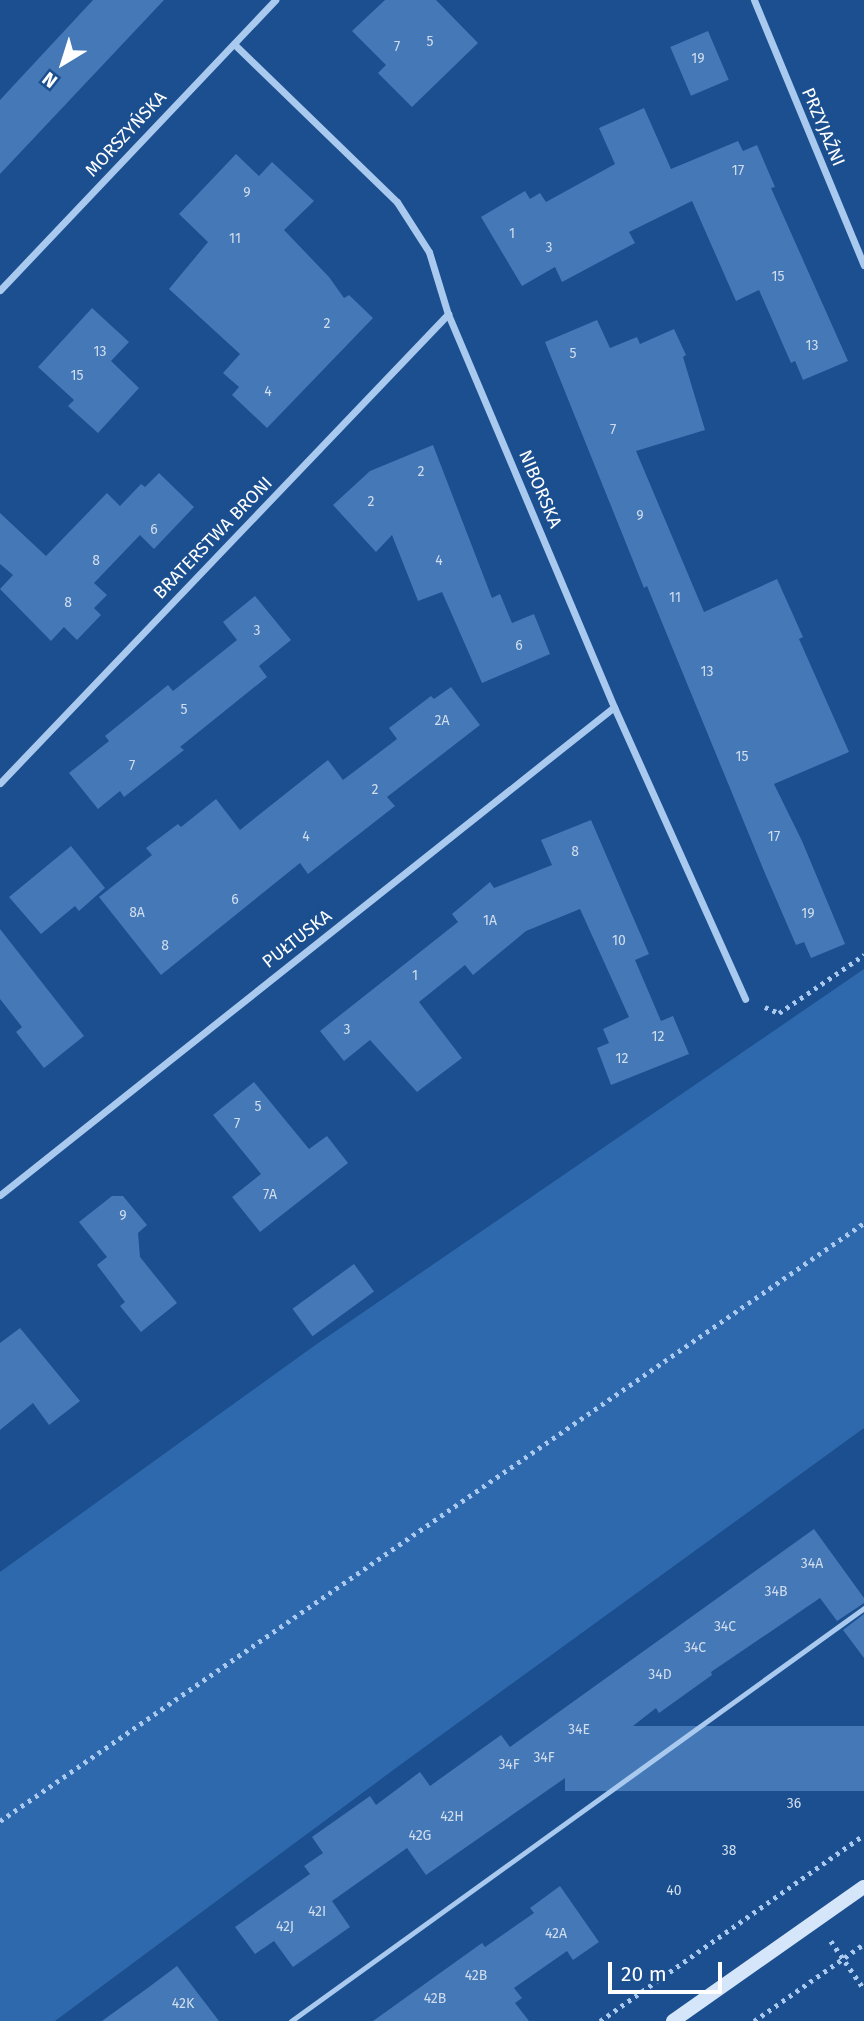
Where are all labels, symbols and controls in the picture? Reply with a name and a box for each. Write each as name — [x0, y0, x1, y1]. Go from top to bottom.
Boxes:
north arrow — [28, 28, 98, 98]
house number: 5 — [426, 34, 434, 50]
house number: 7 — [394, 39, 400, 55]
house number: 19 — [691, 51, 705, 67]
text: N — [38, 67, 62, 93]
street label: PRZYJAŹNI — [797, 85, 849, 169]
street label: MORSZYŃSKA — [81, 87, 171, 181]
house number: 17 — [732, 163, 744, 179]
house number: 9 — [243, 185, 251, 201]
house number: 1 — [509, 226, 515, 242]
house number: 11 — [229, 231, 241, 247]
house number: 3 — [546, 240, 552, 256]
house number: 15 — [771, 269, 785, 285]
house number: 2 — [324, 316, 330, 332]
house number: 13 — [805, 338, 819, 354]
house number: 13 — [93, 344, 107, 360]
house number: 5 — [569, 346, 577, 362]
house number: 15 — [70, 368, 84, 384]
house number: 4 — [264, 384, 272, 400]
house number: 7 — [610, 422, 616, 438]
street label: NIBORSKA — [514, 447, 566, 531]
house number: 2 — [418, 464, 424, 480]
street label: BRATERSTWA BRONI — [149, 472, 277, 604]
house number: 2 — [368, 494, 374, 510]
house number: 9 — [636, 508, 644, 524]
house number: 6 — [150, 522, 158, 538]
house number: 8 — [92, 553, 100, 569]
house number: 4 — [435, 553, 443, 569]
house number: 11 — [669, 590, 681, 606]
house number: 8 — [64, 595, 72, 611]
house number: 3 — [254, 623, 260, 639]
house number: 6 — [515, 638, 523, 654]
house number: 13 — [700, 664, 714, 680]
house number: 5 — [180, 702, 188, 718]
house number: 2A — [435, 713, 449, 729]
house number: 15 — [735, 749, 749, 765]
house number: 7 — [129, 758, 135, 774]
house number: 2 — [372, 782, 378, 798]
house number: 4 — [302, 829, 310, 845]
house number: 17 — [768, 829, 780, 845]
house number: 8 — [571, 844, 579, 860]
house number: 6 — [231, 892, 239, 908]
house number: 8A — [129, 905, 145, 921]
street label: PUŁTUSKA — [258, 905, 336, 973]
house number: 19 — [801, 906, 815, 922]
house number: 1A — [483, 913, 497, 929]
house number: 10 — [612, 933, 626, 949]
house number: 8 — [161, 938, 169, 954]
house number: 1 — [412, 968, 418, 984]
house number: 3 — [344, 1022, 350, 1038]
house number: 12 — [652, 1029, 664, 1045]
house number: 12 — [616, 1051, 628, 1067]
house number: 5 — [254, 1099, 262, 1115]
house number: 7 — [234, 1116, 240, 1132]
house number: 7A — [263, 1187, 277, 1203]
house number: 9 — [119, 1208, 127, 1224]
house number: 34A — [801, 1556, 823, 1572]
house number: 34B — [765, 1584, 787, 1600]
house number: 34C — [714, 1619, 736, 1635]
house number: 34C — [684, 1640, 706, 1656]
house number: 34D — [648, 1667, 672, 1683]
house number: 34E — [568, 1722, 590, 1738]
house number: 34F — [533, 1750, 555, 1766]
house number: 34F — [498, 1757, 520, 1773]
house number: 36 — [787, 1796, 801, 1812]
house number: 42H — [440, 1809, 464, 1825]
house number: 42G — [409, 1828, 431, 1844]
house number: 38 — [722, 1843, 736, 1859]
house number: 40 — [666, 1883, 682, 1899]
house number: 42I — [308, 1904, 326, 1920]
house number: 42J — [276, 1919, 294, 1935]
house number: 42A — [545, 1926, 567, 1942]
scale bar — [612, 1948, 726, 1992]
text: 20 m — [621, 1961, 667, 1987]
house number: 42B — [465, 1968, 487, 1984]
house number: 42B — [424, 1991, 446, 2007]
house number: 42K — [172, 1996, 194, 2012]

